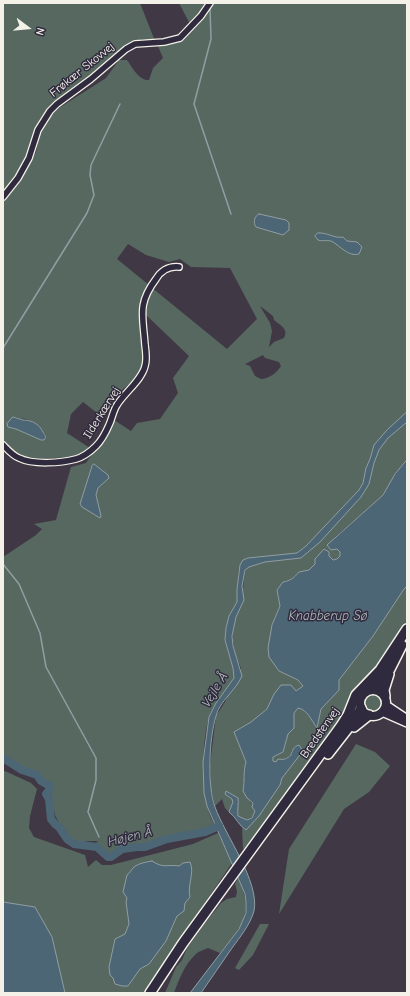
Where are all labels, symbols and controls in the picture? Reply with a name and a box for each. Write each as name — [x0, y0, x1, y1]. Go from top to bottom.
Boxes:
north arrow — [8, 8, 48, 48]
text: N — [33, 26, 47, 37]
street label: Frøkær Skovvej — [47, 40, 117, 100]
street label: Ilderkærvej — [80, 384, 124, 442]
water label: Knabberup Sø — [289, 608, 367, 624]
water label: Vejle Å — [199, 670, 231, 710]
street label: Bredstenvej — [297, 705, 343, 761]
water label: Højen Å — [106, 824, 154, 850]

